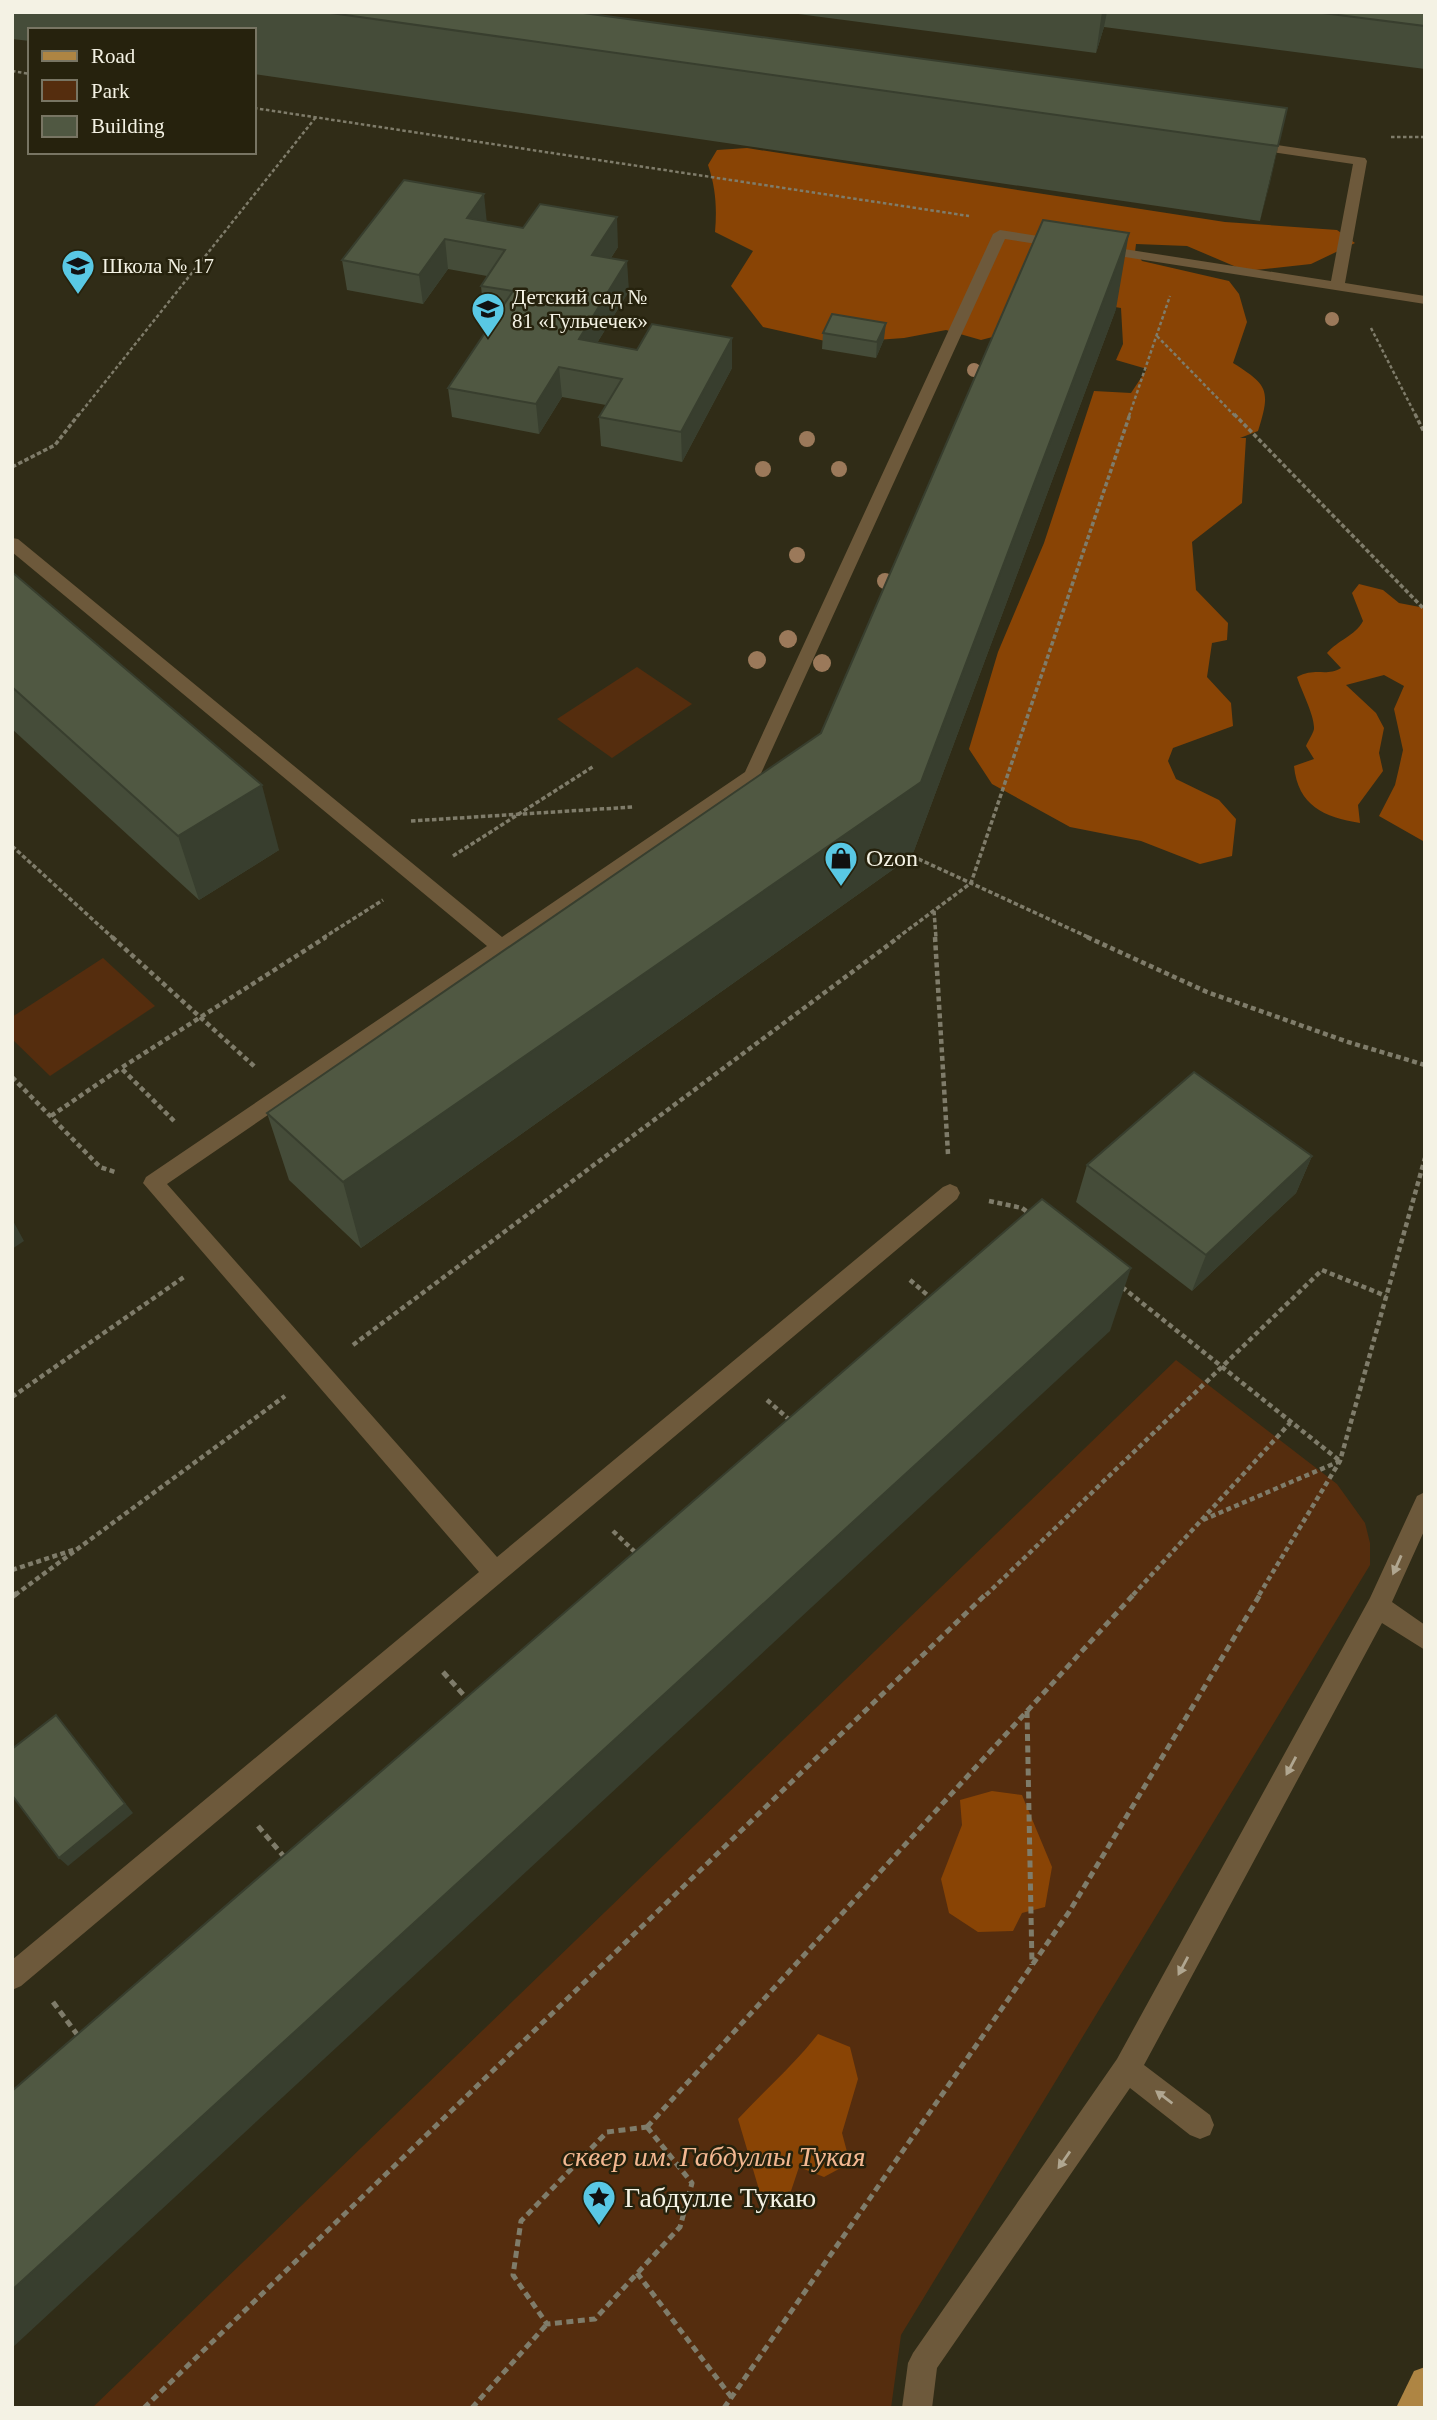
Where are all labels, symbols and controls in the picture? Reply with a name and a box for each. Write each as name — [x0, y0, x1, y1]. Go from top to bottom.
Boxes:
legend — [28, 28, 256, 154]
text: Road — [91, 44, 136, 68]
text: Park — [91, 79, 130, 103]
text: Building — [91, 114, 165, 138]
school or university icon: Школа № 17 — [59, 247, 97, 296]
place label: Школа № 17 — [102, 254, 214, 278]
place label: Детский сад № 81 «Гульчечек» — [512, 285, 648, 333]
school or university icon: Детский сад № 81 «Гульчечек» — [469, 290, 507, 339]
shop icon: Ozon — [822, 839, 860, 888]
place label: Ozon — [866, 845, 918, 871]
one-way arrow — [1391, 1555, 1403, 1575]
one-way arrow — [1286, 1757, 1298, 1777]
one-way arrow — [1177, 1957, 1189, 1976]
one-way arrow — [1155, 2090, 1173, 2104]
park label: сквер им. Габдуллы Тукая — [563, 2141, 865, 2172]
one-way arrow — [1057, 2151, 1071, 2169]
place icon: Габдулле Тукаю — [580, 2178, 618, 2227]
place label: Габдулле Тукаю — [624, 2182, 816, 2213]

